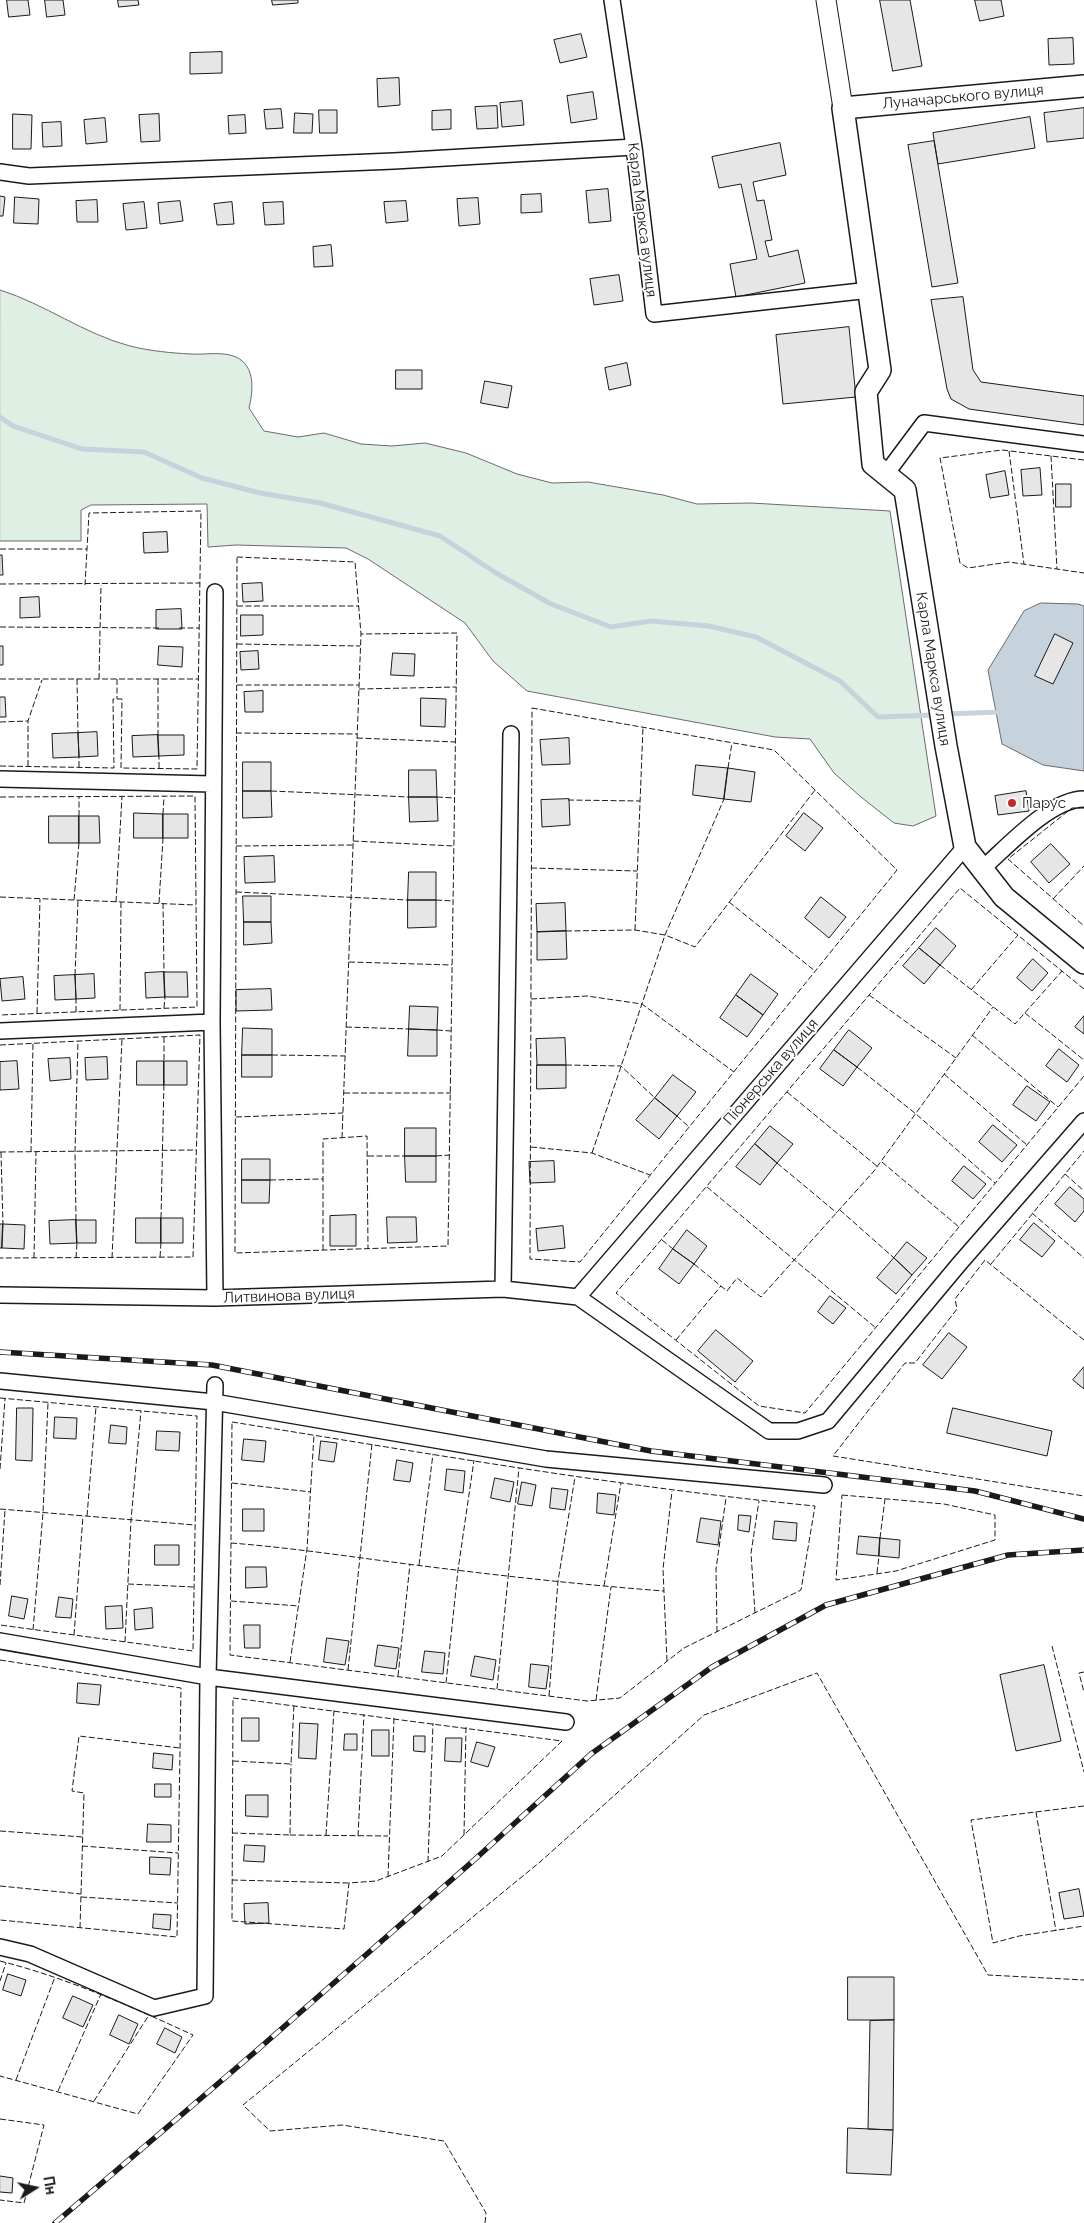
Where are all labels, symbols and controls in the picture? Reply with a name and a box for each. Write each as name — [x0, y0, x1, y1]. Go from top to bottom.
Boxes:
street label: Луначарського вулиця — [882, 81, 1044, 113]
street label: Карла Маркса вулиця — [624, 142, 660, 298]
street label: Карла Маркса вулиця — [912, 591, 954, 747]
place label: Парус — [1022, 794, 1066, 812]
marker: Парус — [1006, 797, 1018, 809]
street label: Піонерська вулиця — [720, 1015, 822, 1129]
street label: Литвинова вулиця — [223, 1285, 355, 1307]
north arrow — [10, 2163, 60, 2213]
text: Пн — [40, 2175, 59, 2196]

